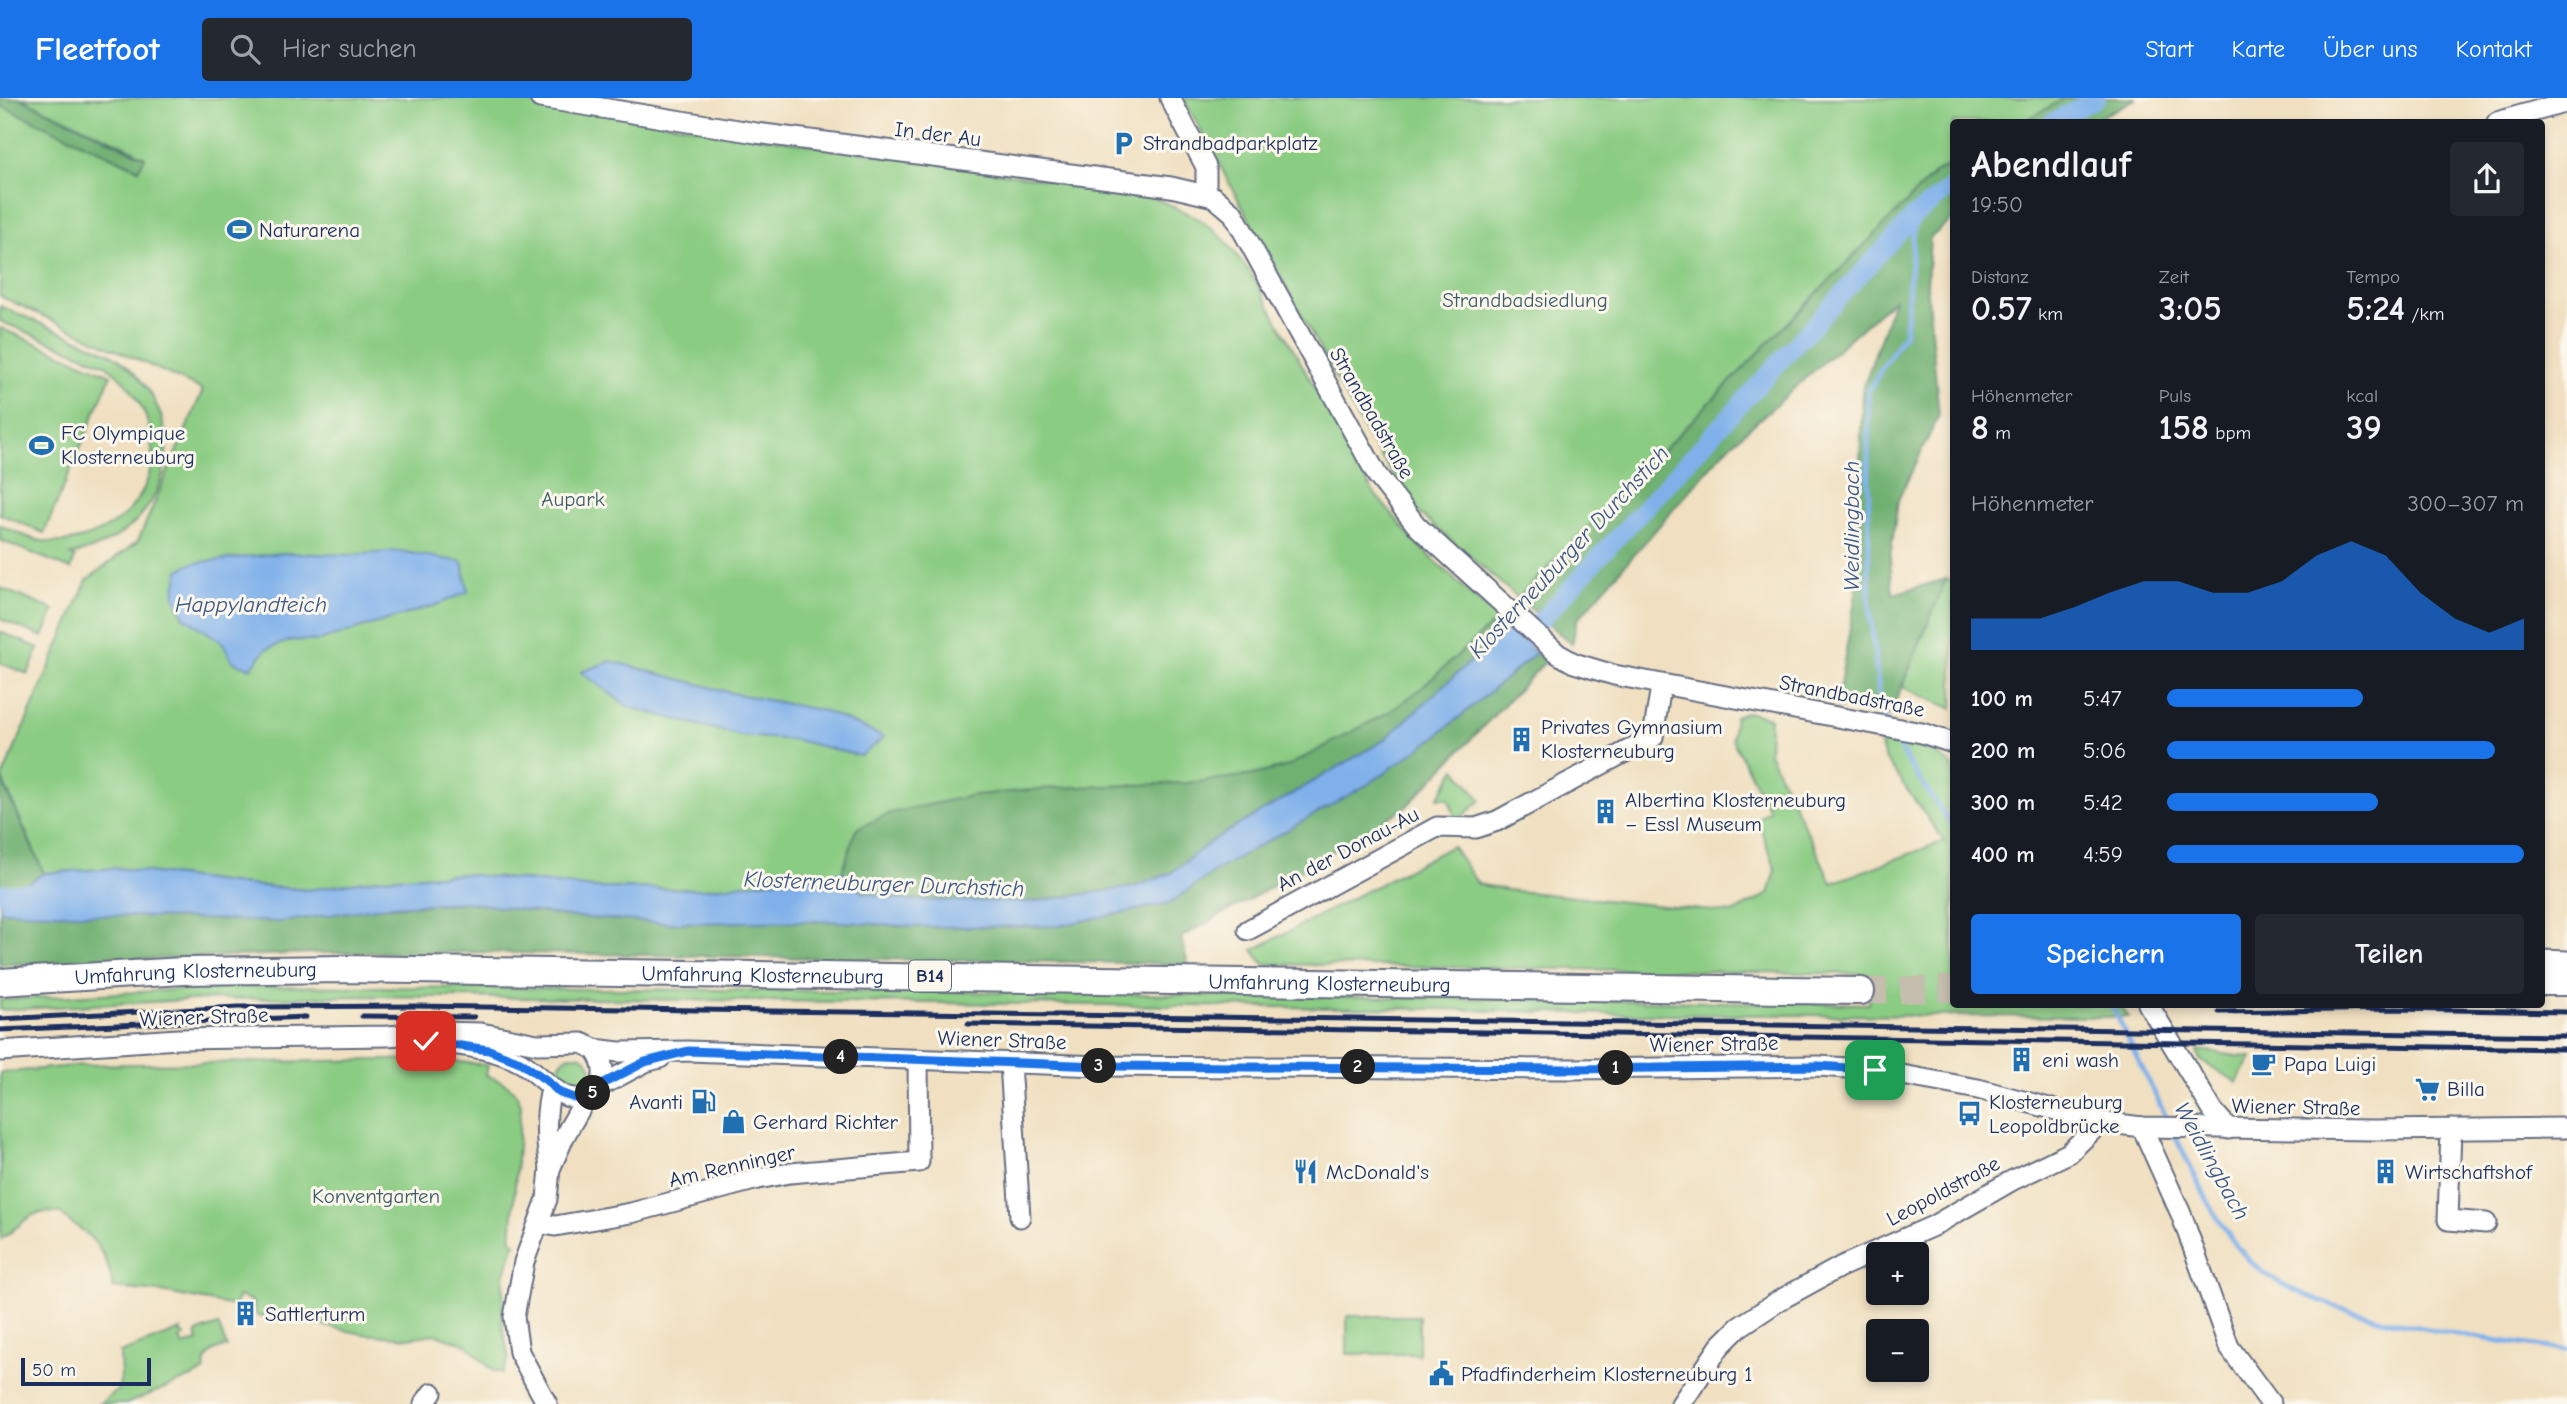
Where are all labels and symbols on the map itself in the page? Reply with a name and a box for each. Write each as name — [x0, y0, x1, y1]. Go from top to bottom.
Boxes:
street label: In der Au — [893, 117, 983, 151]
parking icon: Strandbadparkplatz — [1109, 129, 1137, 157]
place label: Strandbadparkplatz — [1143, 131, 1318, 155]
sports icon: Naturarena — [225, 216, 253, 244]
place label: Naturarena — [259, 218, 360, 242]
park label: Strandbadsiedlung — [1442, 288, 1608, 312]
street label: Strandbadstraße — [1325, 343, 1419, 483]
place label: FC Olympique Klosterneuburg — [61, 421, 195, 469]
sports icon: FC Olympique Klosterneuburg — [27, 431, 55, 459]
water label: Klosterneuburger Durchstich — [1463, 440, 1675, 664]
water label: Weidlingbach — [1838, 461, 1865, 591]
park label: Aupark — [541, 487, 605, 511]
water label: Happylandteich — [175, 591, 327, 618]
street label: Strandbadstraße — [1777, 670, 1927, 722]
place label: Privates Gymnasium Klosterneuburg — [1541, 715, 1723, 763]
building icon: Privates Gymnasium Klosterneuburg — [1507, 725, 1535, 753]
place label: Albertina Klosterneuburg – Essl Museum — [1625, 788, 1846, 836]
building icon: Albertina Klosterneuburg – Essl Museum — [1591, 798, 1619, 826]
street label: An der Donau-Au — [1273, 802, 1423, 896]
water label: Klosterneuburger Durchstich — [743, 866, 1025, 902]
street label: Umfahrung Klosterneuburg — [74, 957, 317, 989]
road number: B14 — [909, 960, 951, 992]
street label: Umfahrung Klosterneuburg — [641, 961, 884, 989]
street label: Umfahrung Klosterneuburg — [1208, 970, 1451, 997]
street label: Wiener Straße — [139, 1003, 269, 1031]
pin — [396, 1011, 456, 1071]
street label: Wiener Straße — [937, 1026, 1067, 1054]
street label: Wiener Straße — [1649, 1031, 1779, 1057]
pin: 4 — [824, 1040, 858, 1074]
pin — [1845, 1040, 1905, 1100]
building icon: eni wash — [2008, 1046, 2036, 1074]
pin: 3 — [1082, 1048, 1116, 1084]
place label: eni wash — [2042, 1048, 2119, 1072]
pin: 2 — [1340, 1049, 1376, 1084]
cafe icon: Papa Luigi — [2250, 1050, 2278, 1078]
pin: 1 — [1598, 1051, 1634, 1086]
place label: Papa Luigi — [2284, 1052, 2376, 1076]
supermarket icon: Billa — [2413, 1075, 2441, 1103]
pin: 5 — [576, 1076, 610, 1110]
place label: Billa — [2447, 1077, 2485, 1101]
fuel station icon: Avanti — [689, 1088, 717, 1116]
place label: Avanti — [629, 1090, 683, 1114]
place label: Klosterneuburg Leopoldbrücke — [1989, 1090, 2123, 1138]
street label: Wiener Straße — [2231, 1094, 2361, 1120]
water label: Weidlingbach — [2169, 1097, 2255, 1225]
bus stop icon: Klosterneuburg Leopoldbrücke — [1955, 1100, 1983, 1128]
shop icon: Gerhard Richter — [719, 1108, 747, 1136]
place label: Gerhard Richter — [753, 1110, 898, 1134]
street label: Am Renninger — [666, 1140, 798, 1192]
street label: Leopoldstraße — [1882, 1151, 2004, 1231]
restaurant icon: McDonald's — [1292, 1158, 1320, 1186]
building icon: Wirtschaftshof — [2371, 1158, 2399, 1186]
place label: McDonald's — [1326, 1160, 1429, 1184]
place label: Wirtschaftshof — [2405, 1160, 2533, 1184]
park label: Konventgarten — [312, 1184, 440, 1208]
building icon: Sattlerturm — [231, 1300, 259, 1328]
place label: Sattlerturm — [265, 1302, 365, 1326]
scale bar — [21, 1355, 150, 1387]
public building icon: Pfadfinderheim Klosterneuburg 1 — [1427, 1360, 1455, 1388]
place label: Pfadfinderheim Klosterneuburg 1 — [1461, 1362, 1753, 1386]

